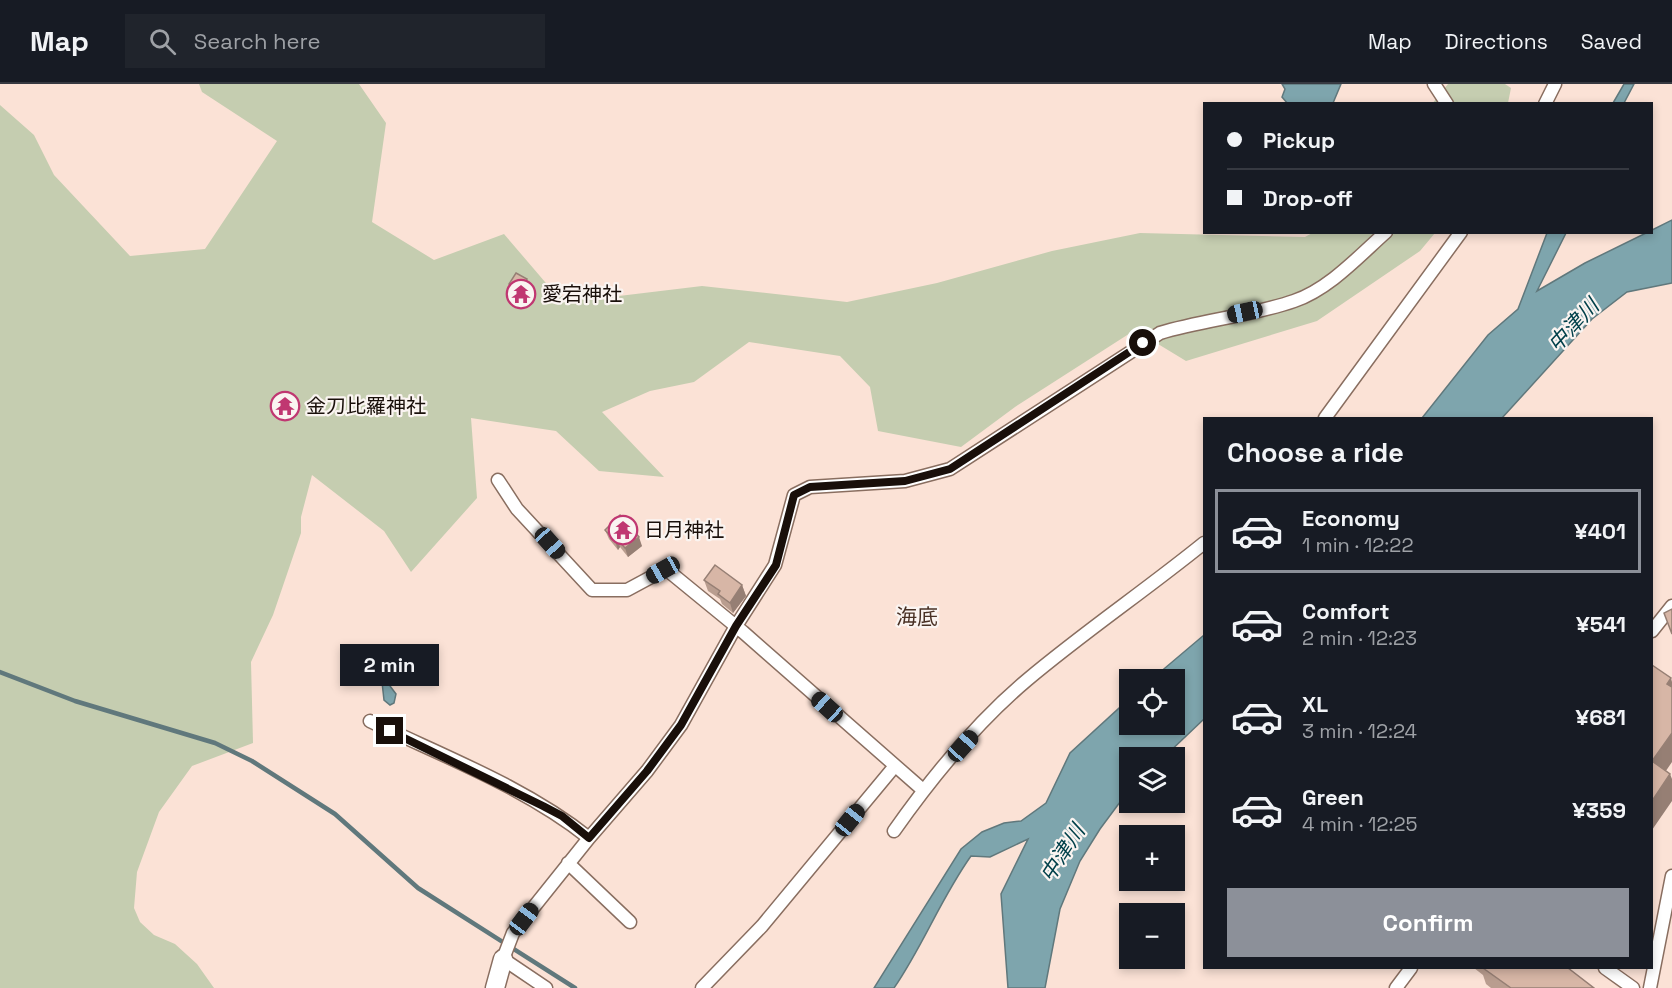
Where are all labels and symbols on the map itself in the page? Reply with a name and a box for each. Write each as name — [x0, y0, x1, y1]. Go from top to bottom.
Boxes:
temple icon: 愛宕神社 — [505, 278, 537, 310]
place label: 愛宕神社 — [542, 281, 622, 307]
water label: 中津川 — [1542, 291, 1606, 357]
car — [1226, 299, 1264, 325]
route start — [1129, 329, 1156, 356]
temple icon: 金刀比羅神社 — [269, 390, 301, 422]
place label: 金刀比羅神社 — [306, 393, 426, 419]
temple icon: 日月神社 — [607, 514, 639, 546]
place label: 日月神社 — [644, 517, 724, 543]
car — [531, 524, 569, 562]
car — [643, 553, 683, 587]
district label: 海底 — [896, 603, 938, 630]
callout: 2 min — [340, 644, 440, 686]
car — [808, 688, 846, 726]
route end — [376, 717, 403, 744]
car — [944, 727, 982, 765]
car — [832, 800, 868, 840]
water label: 中津川 — [1034, 818, 1092, 887]
car — [506, 899, 542, 939]

